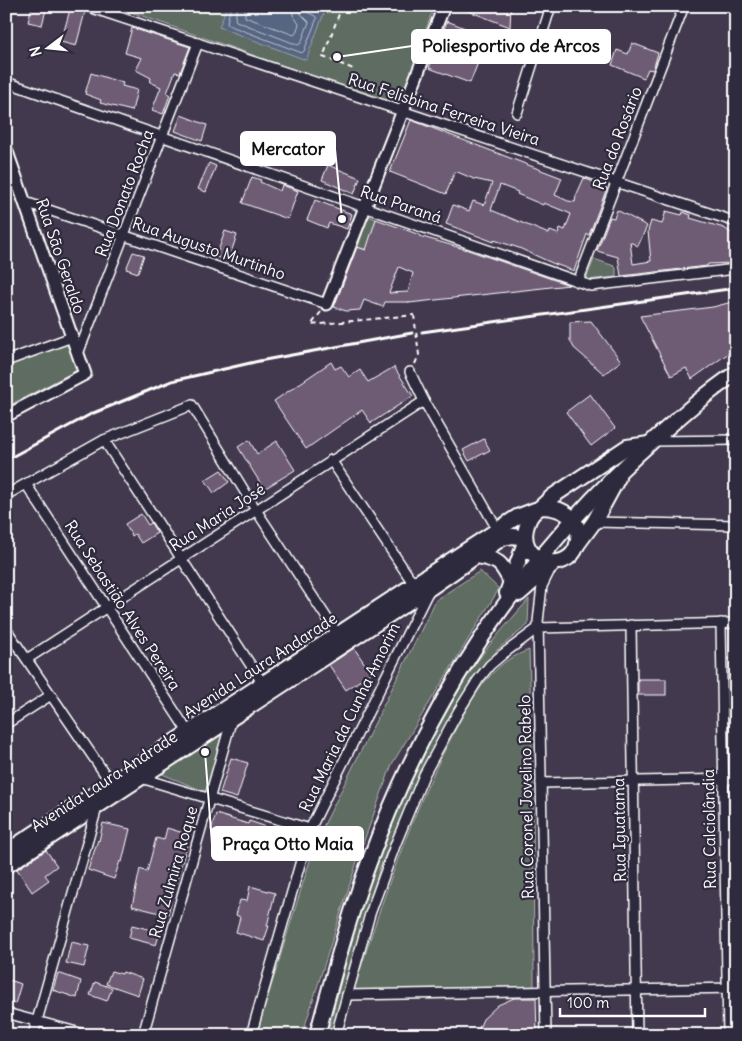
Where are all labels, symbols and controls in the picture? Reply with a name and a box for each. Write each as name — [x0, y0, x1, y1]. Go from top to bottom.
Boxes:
north arrow — [22, 22, 72, 72]
callout: Poliesportivo de Arcos — [412, 30, 610, 63]
text: Poliesportivo de Arcos — [422, 34, 600, 57]
text: N — [26, 44, 45, 59]
street label: Rua Felisbina Ferreira Vieira — [346, 69, 542, 149]
street label: Rua do Rosário — [588, 83, 646, 193]
street label: Rua Donato Rocha — [91, 126, 157, 260]
callout: Mercator — [241, 132, 335, 165]
text: Mercator — [251, 137, 326, 160]
street label: Rua Paraná — [358, 181, 444, 227]
street label: Rua São Geraldo — [32, 196, 90, 316]
street label: Rua Augusto Murtinho — [130, 212, 288, 284]
street label: Rua Maria José — [165, 479, 269, 555]
street label: Rua Sebastião Alves Pereira — [61, 516, 185, 694]
street label: Avenida Laura Andarade — [179, 608, 341, 722]
street label: Rua Maria da Cunha Amorim — [294, 619, 404, 815]
street label: Rua Coronel Jovelino Rabelo — [514, 695, 538, 899]
street label: Avenida Laura Andrade — [27, 726, 181, 836]
street label: Rua Calciolândia — [698, 769, 720, 889]
street label: Rua Iguatama — [608, 778, 630, 882]
street label: Rua Zulmira Roque — [145, 804, 201, 940]
callout: Praça Otto Maia — [212, 827, 363, 860]
text: Praça Otto Maia — [222, 832, 354, 855]
scale bar — [560, 986, 704, 1018]
text: 100 m — [567, 993, 609, 1012]

